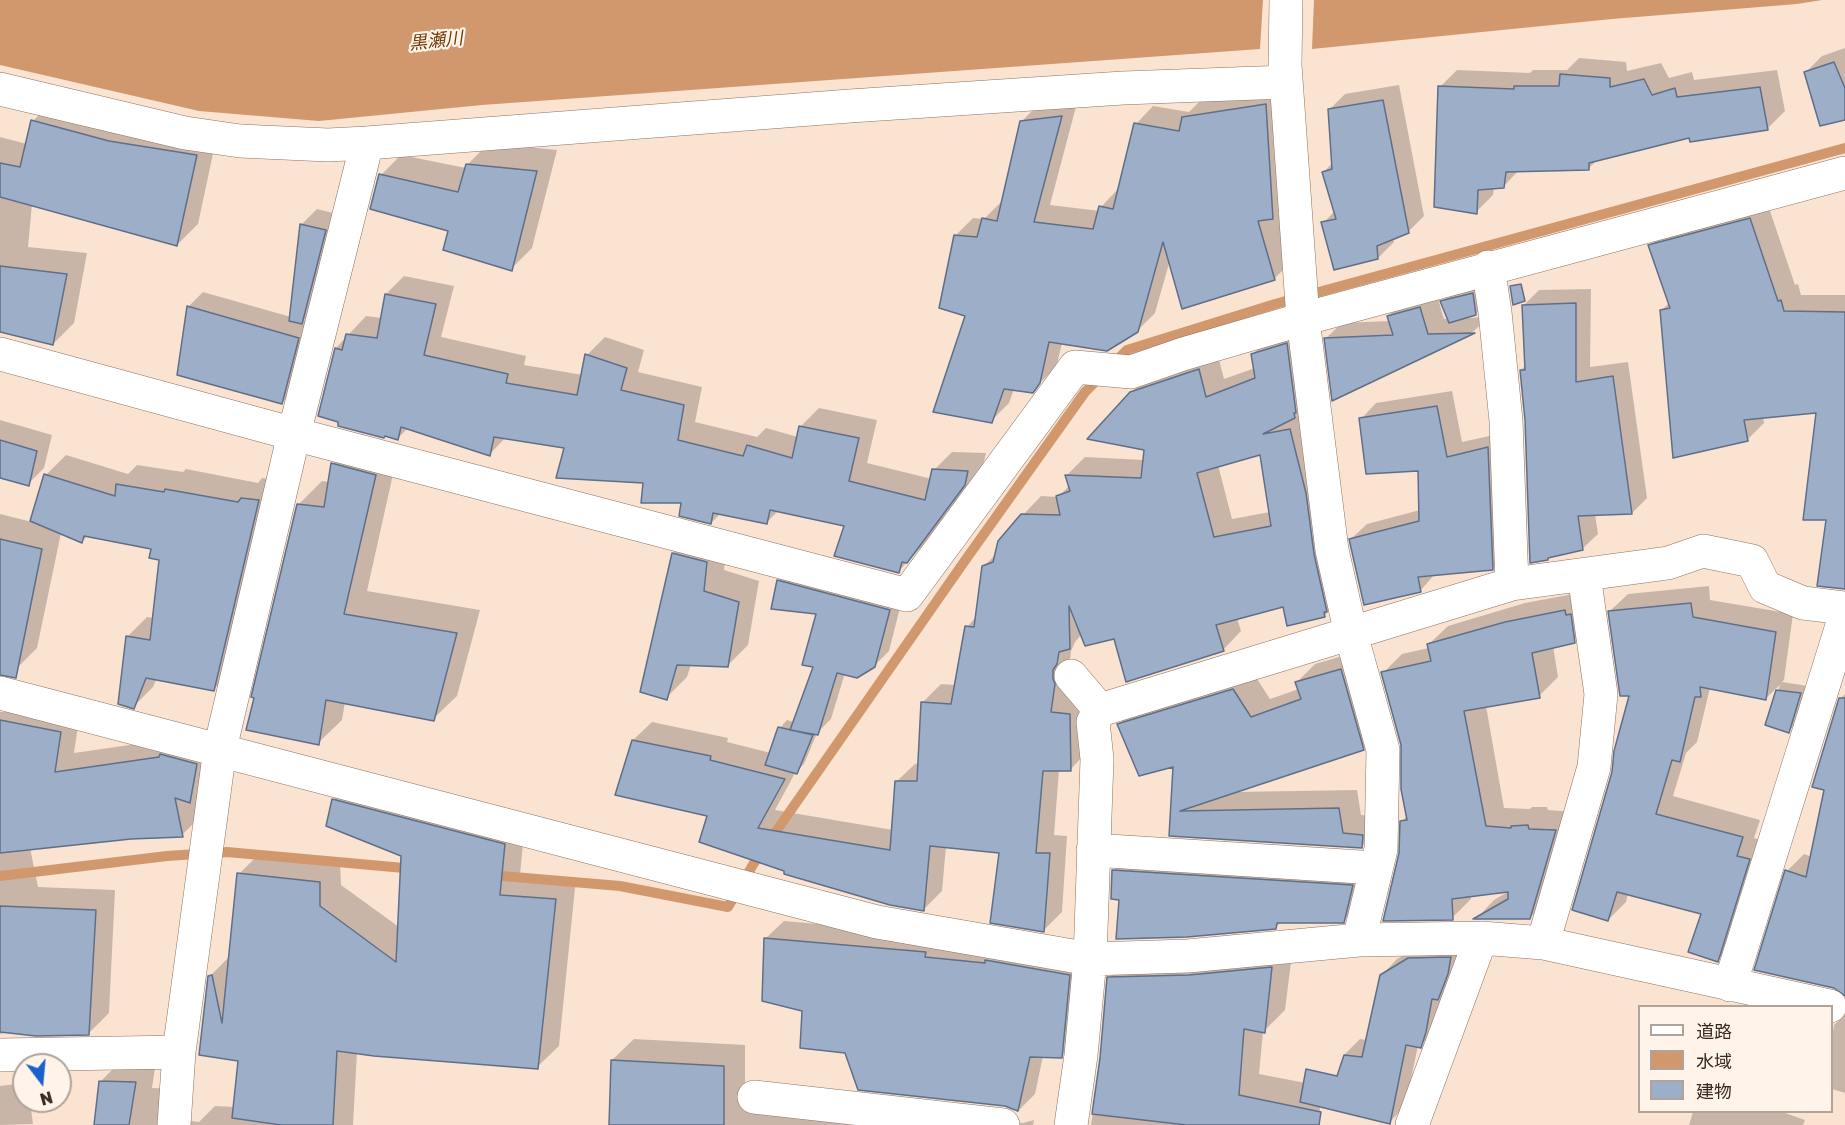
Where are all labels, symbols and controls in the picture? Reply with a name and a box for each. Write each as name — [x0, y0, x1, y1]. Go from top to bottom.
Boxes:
water label: 黒瀬川 — [408, 27, 464, 55]
legend — [1638, 1005, 1833, 1113]
text: 道路 — [1696, 1020, 1732, 1042]
text: 水域 — [1696, 1050, 1732, 1072]
north arrow — [12, 1053, 72, 1113]
text: 建物 — [1696, 1080, 1732, 1102]
text: N — [38, 1087, 55, 1110]

